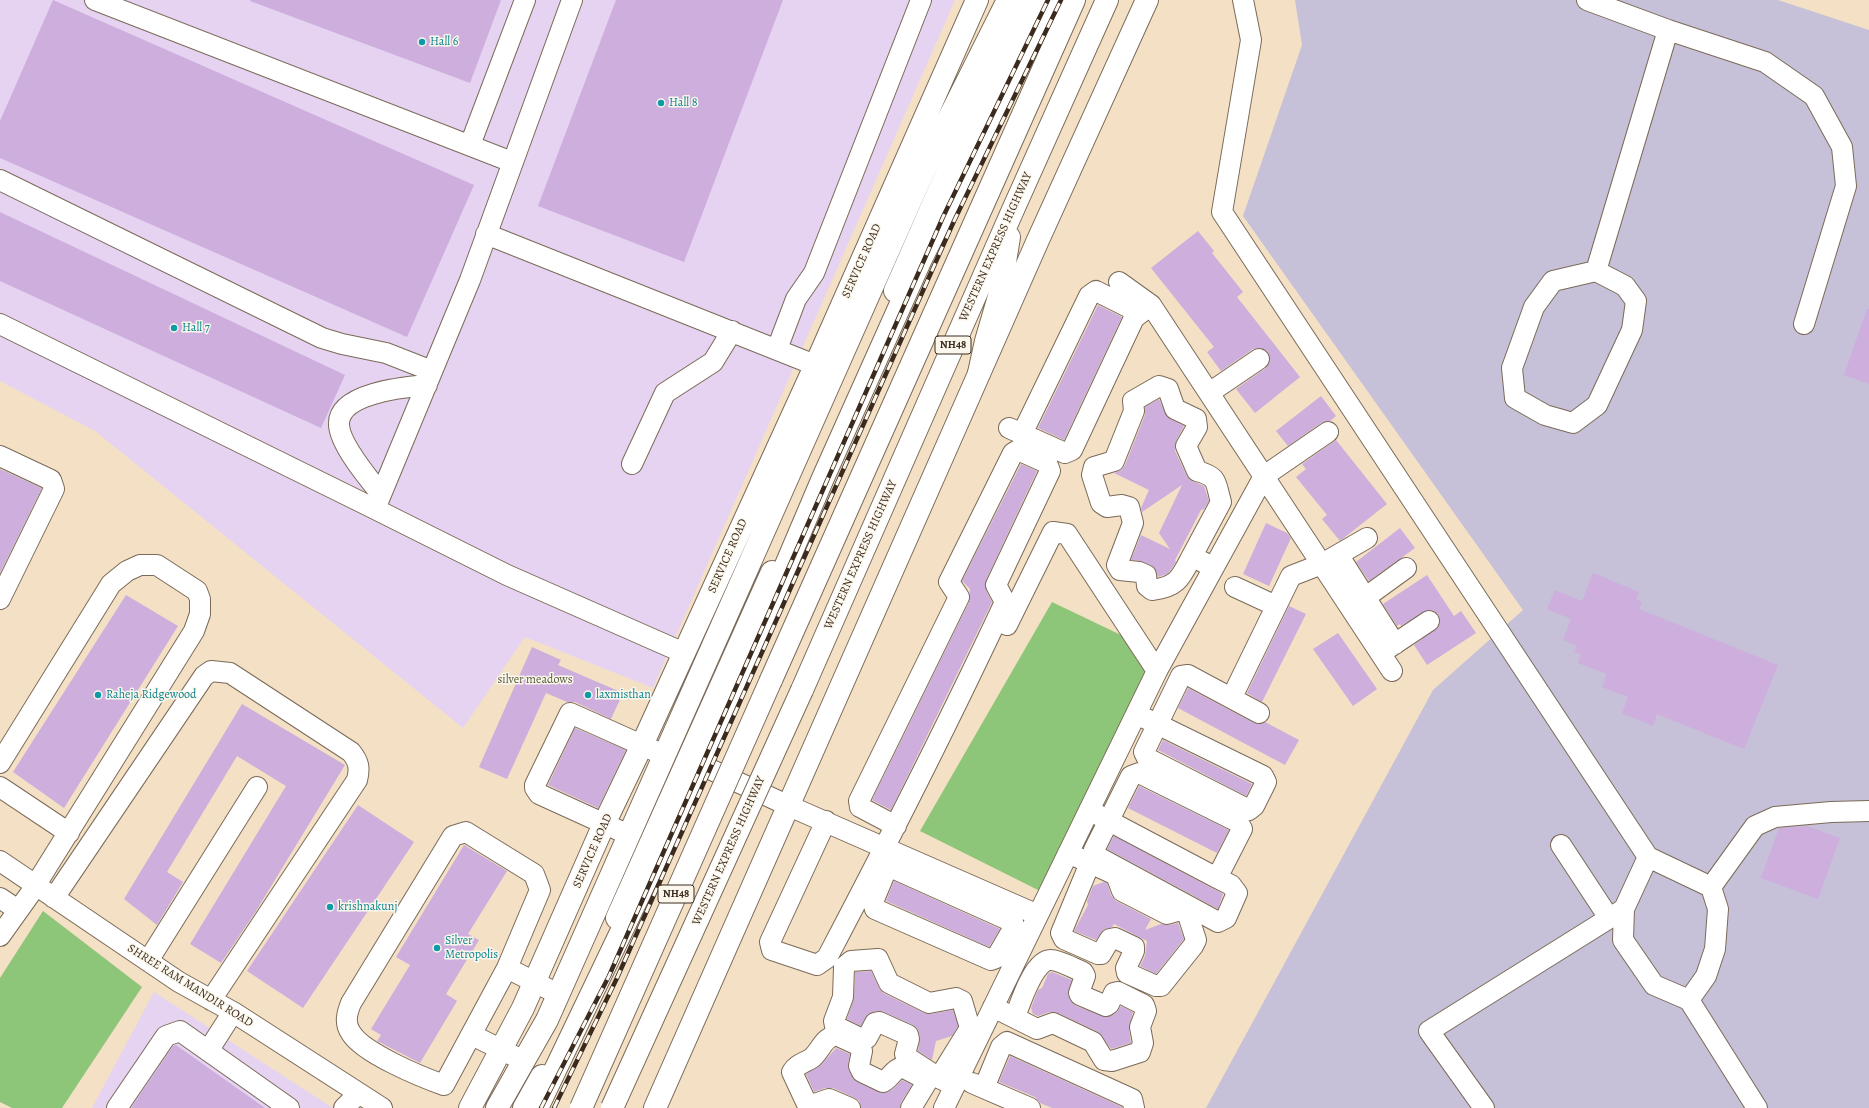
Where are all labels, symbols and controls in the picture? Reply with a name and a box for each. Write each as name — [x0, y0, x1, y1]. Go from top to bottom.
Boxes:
place label: Hall 6 — [430, 35, 458, 49]
marker: Hall 6 — [417, 37, 427, 47]
place label: Hall 8 — [669, 96, 697, 110]
marker: Hall 8 — [656, 98, 666, 108]
street label: WESTERN EXPRESS HIGHWAY — [957, 170, 1035, 324]
street label: SERVICE ROAD — [839, 222, 885, 300]
place label: Hall 7 — [182, 321, 210, 335]
marker: Hall 7 — [169, 323, 179, 333]
road number: NH48 — [935, 336, 971, 354]
street label: WESTERN EXPRESS HIGHWAY — [822, 478, 900, 632]
street label: SERVICE ROAD — [705, 517, 751, 595]
park label: silver meadows — [497, 673, 573, 687]
place label: Raheja Ridgewood — [106, 688, 197, 702]
place label: laxmisthan — [596, 688, 651, 702]
marker: Raheja Ridgewood — [93, 690, 103, 700]
marker: laxmisthan — [583, 690, 593, 700]
street label: WESTERN EXPRESS HIGHWAY — [690, 774, 768, 928]
street label: SERVICE ROAD — [570, 812, 616, 890]
road number: NH48 — [658, 885, 694, 903]
place label: krishnakunj — [338, 900, 397, 914]
marker: krishnakunj — [325, 902, 335, 912]
place label: Silver Metropolis — [445, 934, 498, 962]
street label: SHREE RAM MANDIR ROAD — [125, 941, 255, 1031]
marker: Silver Metropolis — [432, 943, 442, 953]

